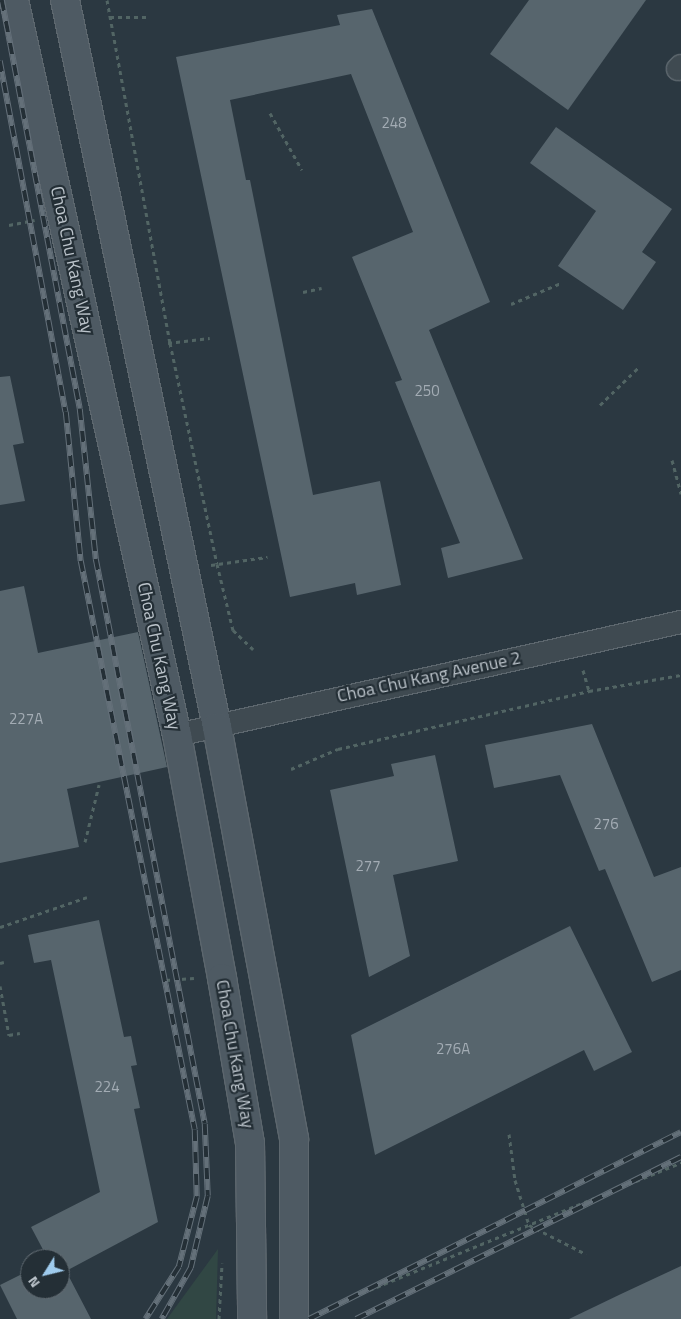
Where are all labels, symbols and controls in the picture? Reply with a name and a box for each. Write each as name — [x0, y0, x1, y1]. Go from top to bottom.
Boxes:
house number: 248 — [381, 114, 407, 132]
street label: Choa Chu Kang Way — [46, 184, 98, 336]
house number: 250 — [414, 382, 440, 400]
street label: Choa Chu Kang Way — [133, 580, 185, 732]
street label: Choa Chu Kang Avenue 2 — [335, 647, 523, 707]
house number: 227A — [9, 710, 43, 728]
house number: 276 — [593, 815, 619, 833]
house number: 277 — [355, 857, 381, 875]
street label: Choa Chu Kang Way — [211, 978, 259, 1130]
house number: 276A — [436, 1040, 470, 1058]
house number: 224 — [94, 1078, 120, 1096]
north arrow — [20, 1249, 70, 1299]
text: N — [22, 1272, 45, 1293]

